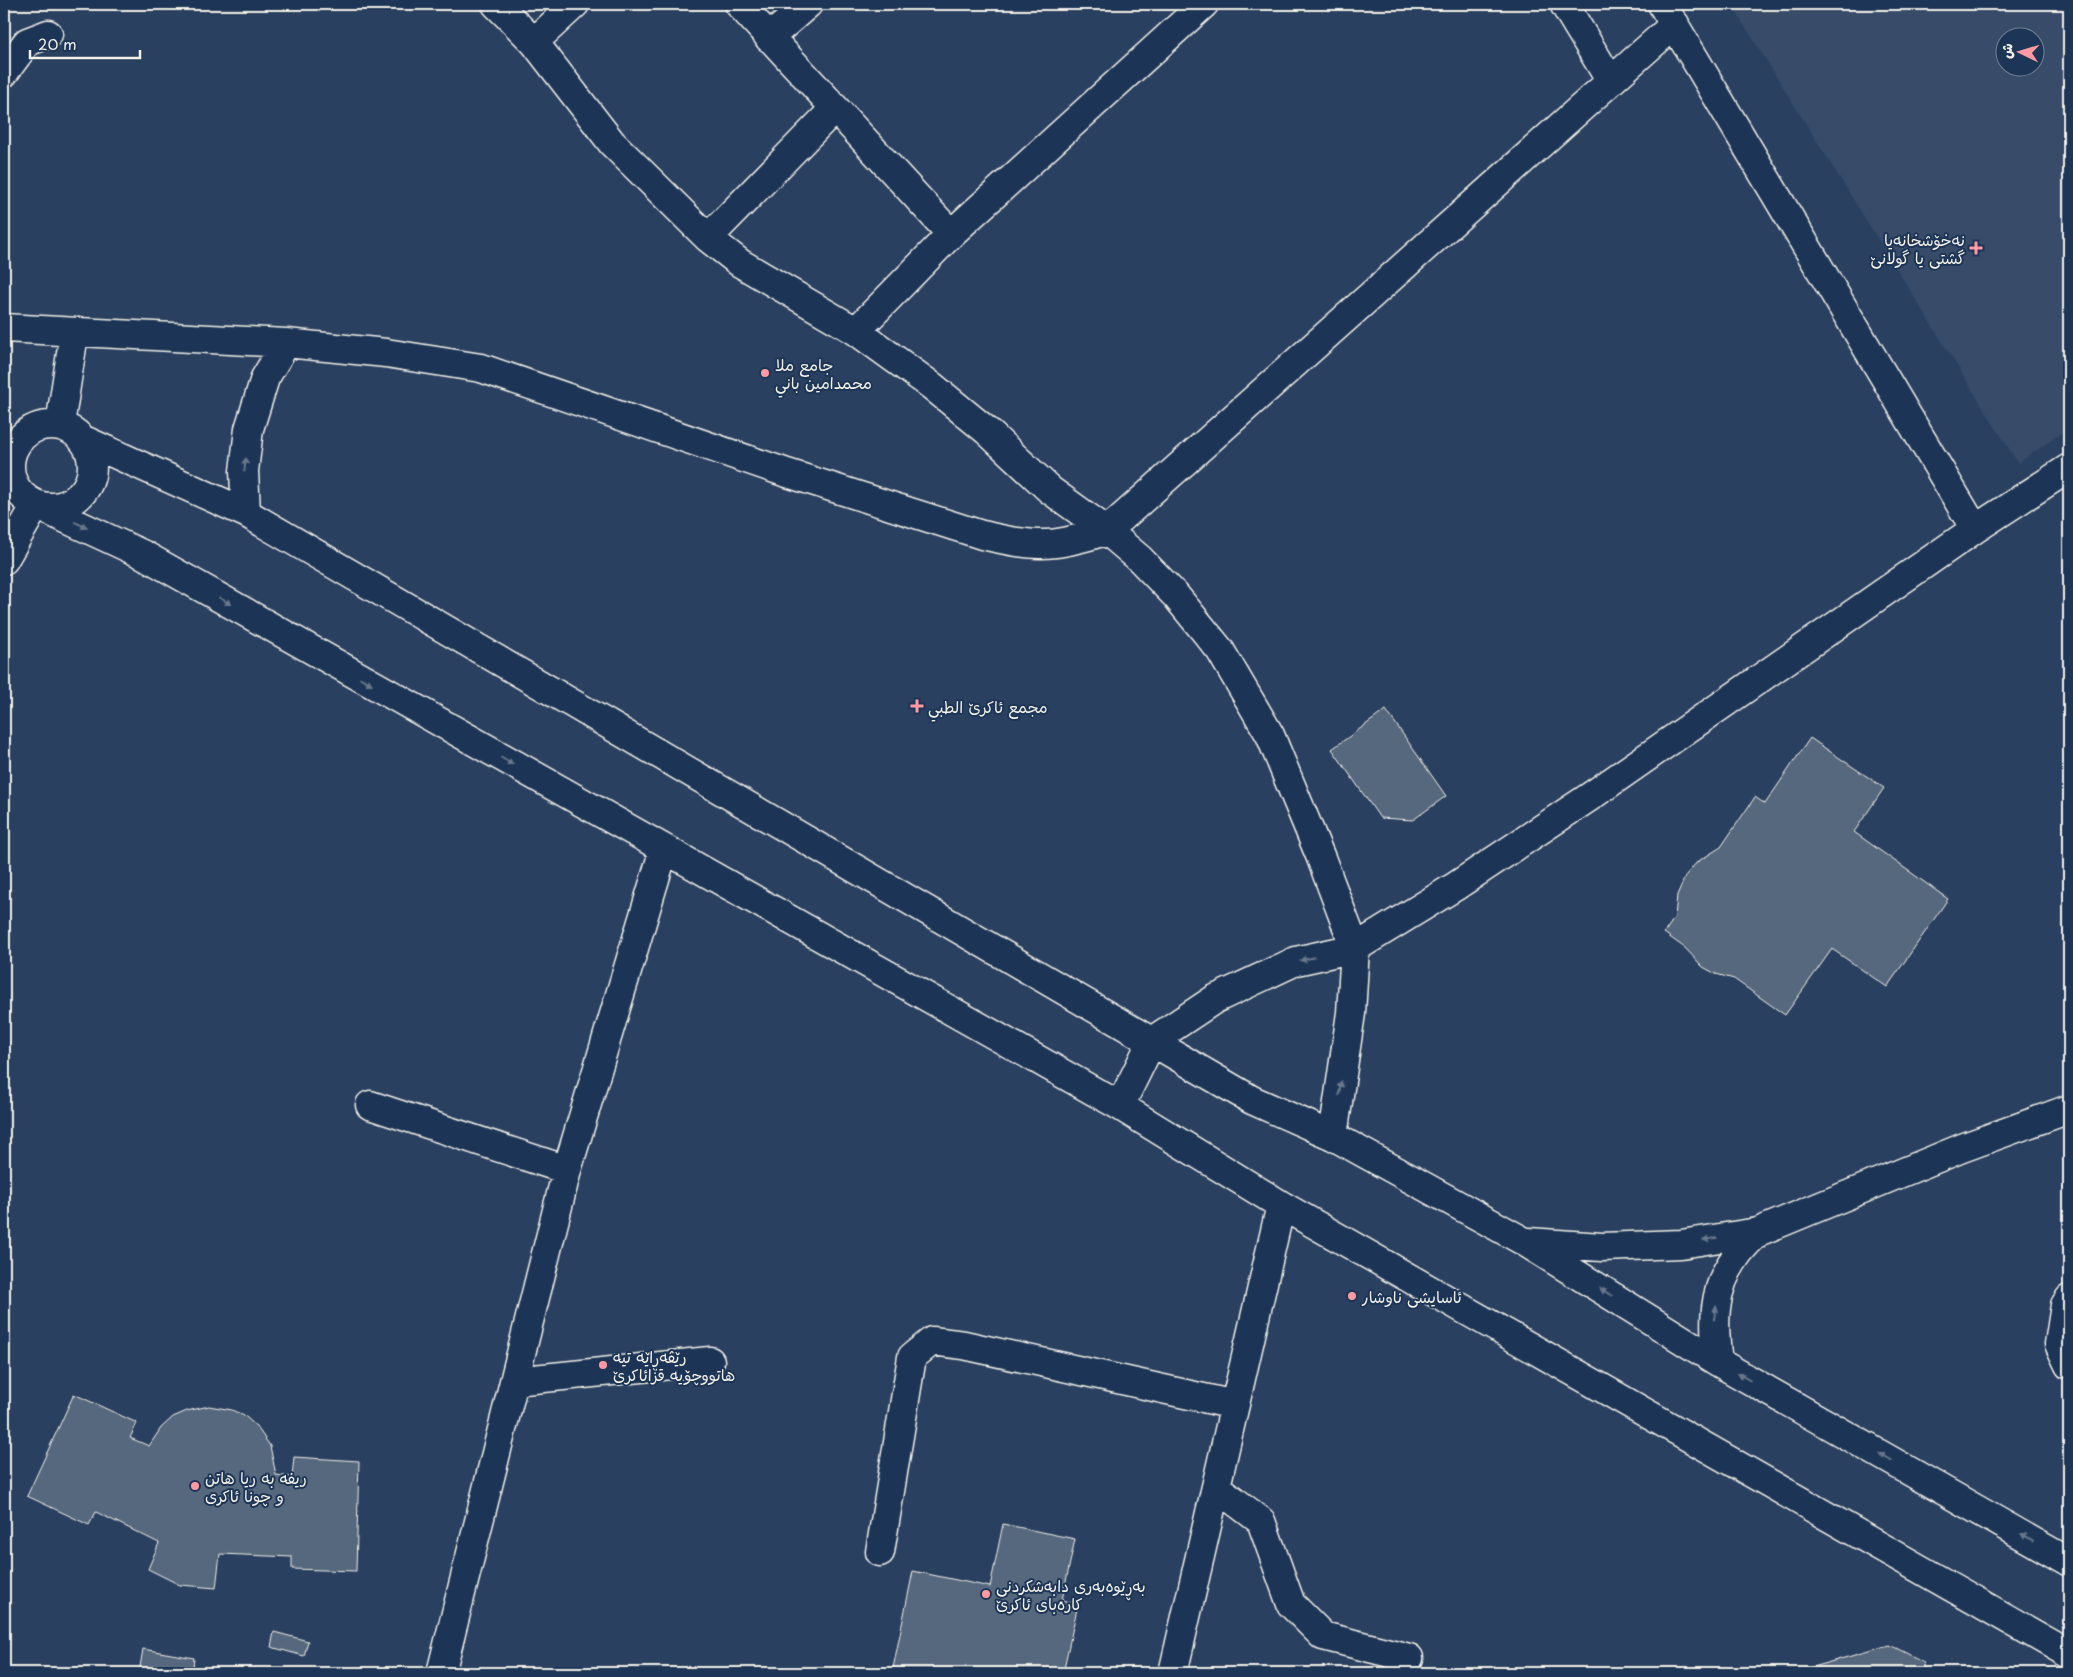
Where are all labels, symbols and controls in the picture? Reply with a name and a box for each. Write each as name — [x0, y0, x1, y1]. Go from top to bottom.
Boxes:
scale bar — [30, 28, 140, 60]
north arrow — [1996, 28, 2046, 78]
text: 20 m — [38, 32, 77, 55]
text: ش — [1995, 42, 2018, 59]
place label: نەخۆشخانەیا گشتی یا گولانێ — [1870, 227, 1965, 269]
marker: نەخۆشخانەیا گشتی یا گولانێ — [1969, 241, 1983, 255]
place label: جامع ملا محمدامين باني — [775, 352, 872, 398]
marker: جامع ملا محمدامين باني — [759, 367, 771, 379]
one-way arrow — [241, 456, 249, 472]
one-way arrow — [74, 522, 88, 530]
one-way arrow — [218, 596, 231, 605]
one-way arrow — [359, 676, 373, 685]
place label: مجمع ئاکرێ الطبي — [928, 694, 1048, 722]
marker: مجمع ئاکرێ الطبي — [910, 699, 924, 713]
one-way arrow — [501, 756, 514, 765]
one-way arrow — [1300, 955, 1315, 963]
one-way arrow — [1336, 1079, 1344, 1095]
one-way arrow — [1701, 1236, 1717, 1244]
place label: ئاسايشى ناوشار — [1361, 1284, 1462, 1308]
one-way arrow — [1599, 1287, 1612, 1296]
marker: ئاسايشى ناوشار — [1346, 1290, 1358, 1302]
one-way arrow — [1712, 1305, 1720, 1321]
place label: رێڤەڕاێە تیە هاتووچۆیە قزائاکرێ — [613, 1344, 735, 1386]
marker: رێڤەڕاێە تیە هاتووچۆیە قزائاکرێ — [597, 1359, 609, 1371]
one-way arrow — [1738, 1372, 1751, 1381]
one-way arrow — [1878, 1453, 1893, 1461]
place label: ريفه به ريا هاتن و چونا ئاكرى — [205, 1465, 307, 1507]
marker: ريفه به ريا هاتن و چونا ئاكرى — [189, 1480, 201, 1492]
one-way arrow — [2020, 1533, 2033, 1542]
place label: بەڕێوەبەری دابەشکردنی کارەبای ئاکرێ — [996, 1573, 1146, 1615]
marker: بەڕێوەبەری دابەشکردنی کارەبای ئاکرێ — [980, 1588, 992, 1600]

